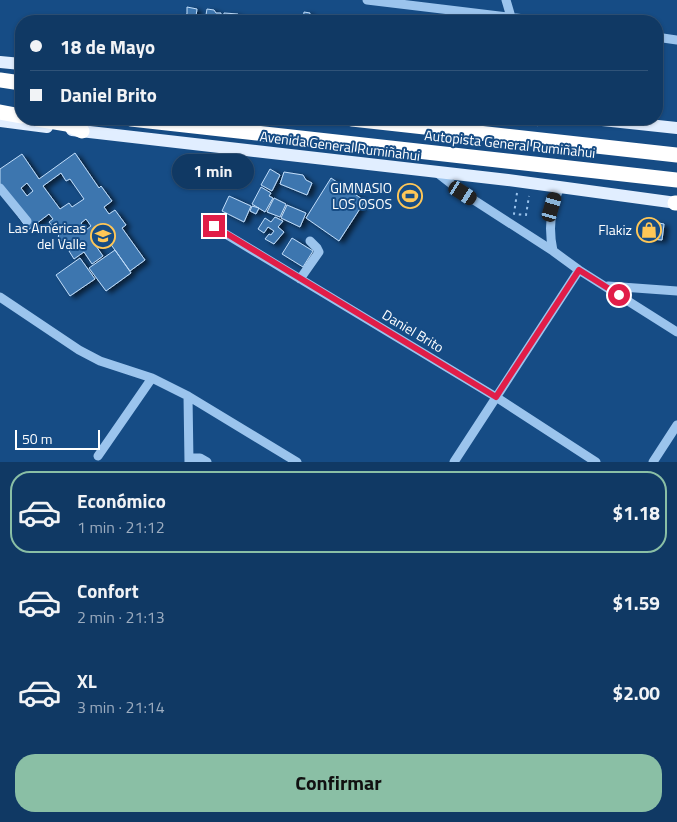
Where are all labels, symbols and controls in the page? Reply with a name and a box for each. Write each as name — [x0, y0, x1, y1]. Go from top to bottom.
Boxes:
text: 18 de Mayo — [60, 32, 155, 61]
text: Daniel Brito — [60, 80, 157, 109]
street label: Autopista General Rumiñahui — [424, 124, 597, 163]
street label: Avenida General Rumiñahui — [259, 125, 422, 166]
callout: 1 min — [173, 154, 255, 188]
text: 1 min — [194, 159, 232, 183]
place label: GIMNASIO LOS OSOS — [330, 177, 392, 214]
car — [446, 179, 479, 207]
sports icon: GIMNASIO LOS OSOS — [397, 183, 423, 209]
car — [540, 191, 563, 223]
route end — [203, 215, 225, 237]
place label: Las Américas del Valle — [8, 217, 86, 254]
shop icon: Flakiz — [636, 217, 662, 243]
place label: Flakiz — [598, 219, 632, 240]
school or university icon: Las Américas del Valle — [90, 223, 116, 249]
route start — [608, 284, 630, 306]
street label: Daniel Brito — [378, 304, 448, 357]
scale bar — [15, 427, 100, 450]
text: 50 m — [22, 428, 52, 449]
text: Económico — [77, 486, 166, 515]
icon: car — [17, 490, 62, 535]
text: $1.18 — [613, 498, 660, 527]
text: 1 min · 21:12 — [77, 515, 165, 539]
text: Confort — [77, 576, 139, 605]
icon: car — [17, 580, 62, 625]
text: $1.59 — [613, 588, 660, 617]
text: 2 min · 21:13 — [77, 605, 165, 629]
text: XL — [77, 666, 97, 695]
icon: car — [17, 670, 62, 715]
text: $2.00 — [613, 678, 660, 707]
text: 3 min · 21:14 — [77, 695, 165, 719]
button: Confirmar — [15, 754, 662, 812]

